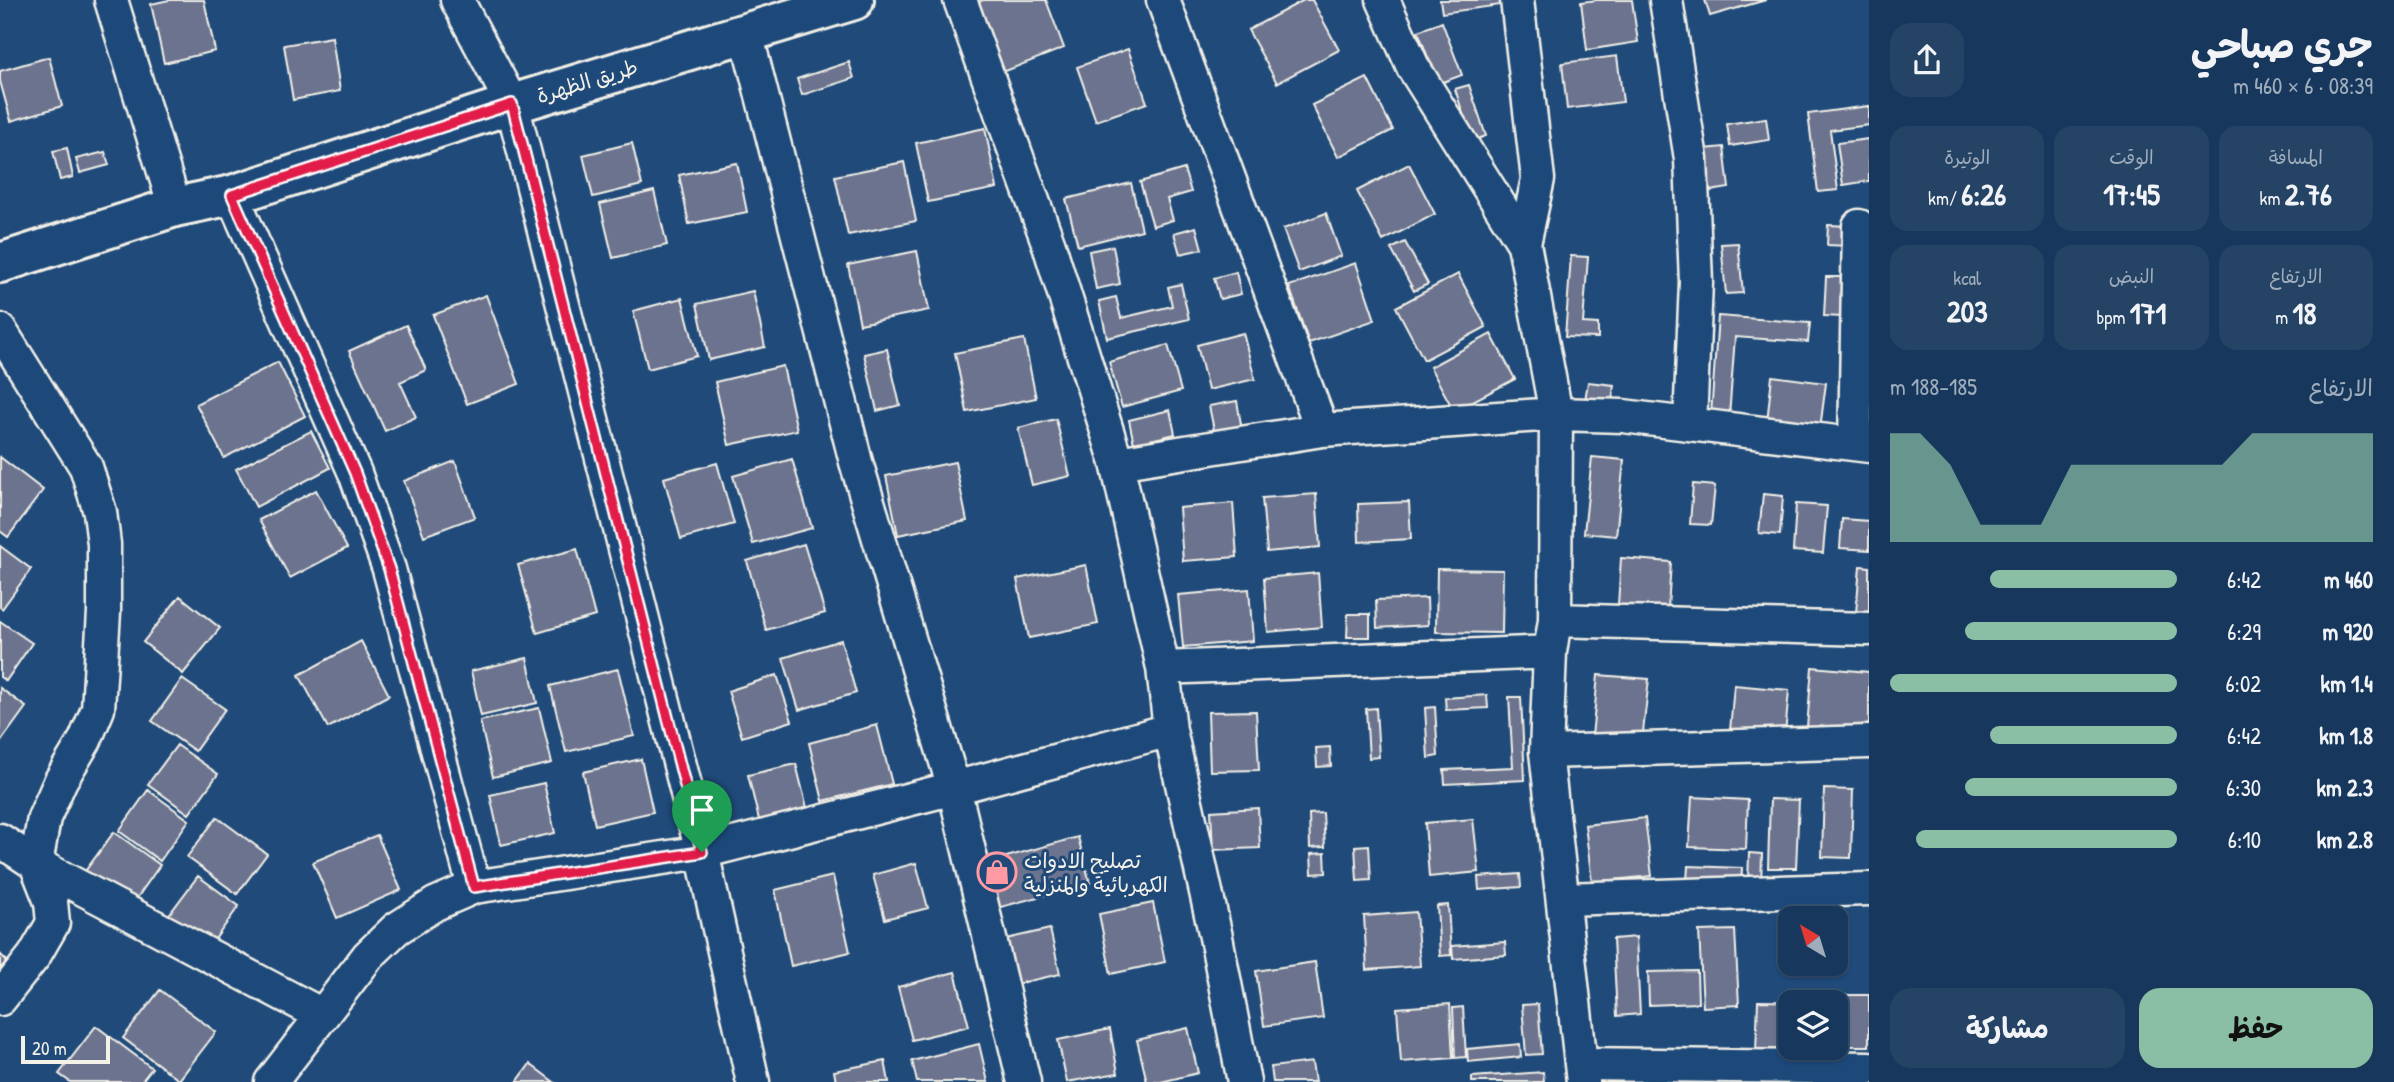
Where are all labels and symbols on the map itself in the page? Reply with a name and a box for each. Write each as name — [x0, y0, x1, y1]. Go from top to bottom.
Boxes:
street label: طريق الظهرة — [533, 52, 641, 110]
pin — [672, 780, 732, 852]
place label: تصليح الادوات الكهربائية والمنزلية — [1024, 846, 1168, 899]
shop icon: تصليح الادوات الكهربائية والمنزلية — [976, 851, 1018, 893]
north arrow — [1778, 906, 1848, 976]
scale bar — [21, 1033, 110, 1065]

